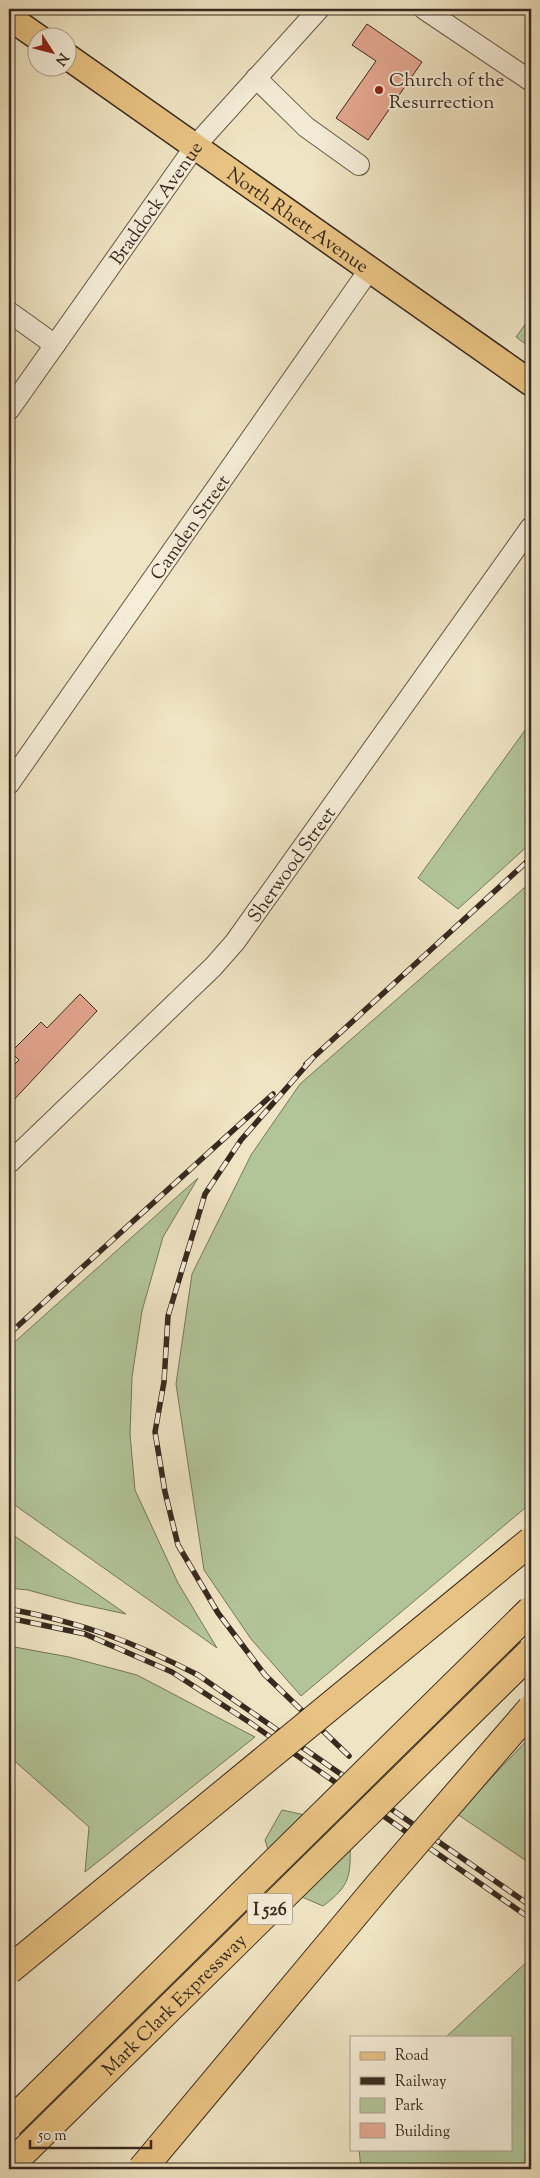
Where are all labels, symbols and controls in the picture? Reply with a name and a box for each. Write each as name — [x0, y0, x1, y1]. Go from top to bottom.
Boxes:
north arrow — [28, 28, 78, 78]
text: N — [50, 48, 72, 69]
place label: Church of the Resurrection — [389, 68, 505, 117]
marker: Church of the Resurrection — [373, 84, 385, 96]
street label: Braddock Avenue — [104, 137, 211, 271]
street label: North Rhett Avenue — [221, 162, 374, 281]
street label: Camden Street — [145, 470, 238, 586]
street label: Sherwood Street — [242, 802, 344, 929]
road number: I 526 — [248, 1894, 292, 1925]
street label: Mark Clark Expressway — [97, 1928, 254, 2083]
legend — [350, 2036, 512, 2150]
text: Road — [395, 2046, 429, 2067]
text: Railway — [395, 2072, 447, 2093]
text: Park — [395, 2096, 424, 2117]
scale bar — [30, 2118, 151, 2150]
text: Building — [395, 2122, 450, 2143]
text: 50 m — [37, 2126, 67, 2147]

